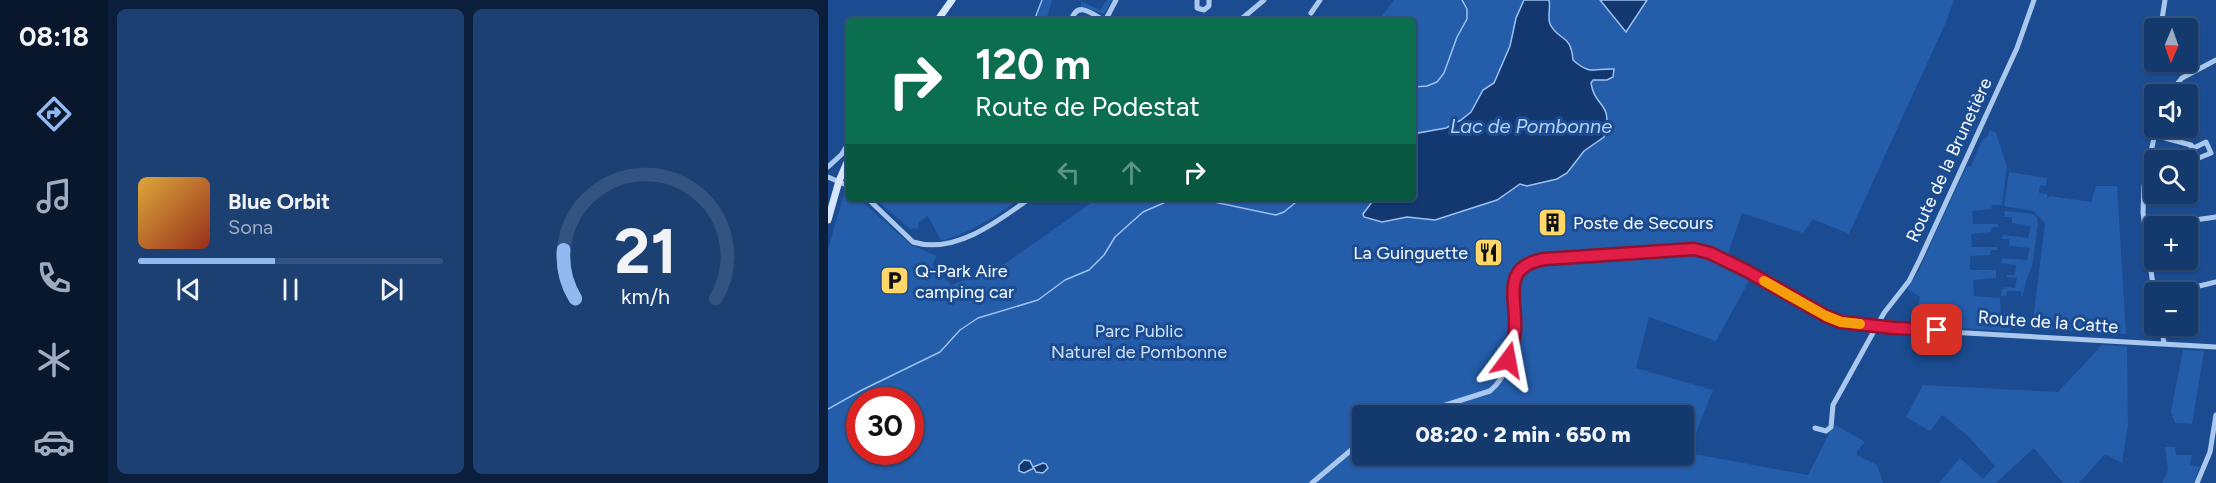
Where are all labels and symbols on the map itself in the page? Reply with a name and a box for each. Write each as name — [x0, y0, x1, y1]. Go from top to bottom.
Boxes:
north arrow — [2144, 18, 2198, 72]
street label: Route de la Brunetière — [1901, 74, 1997, 246]
water label: Lac de Pombonne — [1450, 114, 1612, 138]
building icon: Poste de Secours — [1536, 207, 1568, 239]
place label: Poste de Secours — [1573, 212, 1714, 234]
restaurant icon: La Guinguette — [1473, 237, 1505, 269]
place label: La Guinguette — [1353, 242, 1468, 264]
place label: Q-Park Aire camping car — [915, 260, 1014, 303]
parking icon: Q-Park Aire camping car — [878, 265, 910, 297]
pin — [1911, 304, 1962, 355]
street label: Route de la Catte — [1977, 306, 2119, 338]
park label: Parc Public Naturel de Pombonne — [1051, 320, 1227, 363]
position arrow — [1476, 328, 1540, 392]
speed limit sign: 30 — [846, 387, 924, 465]

